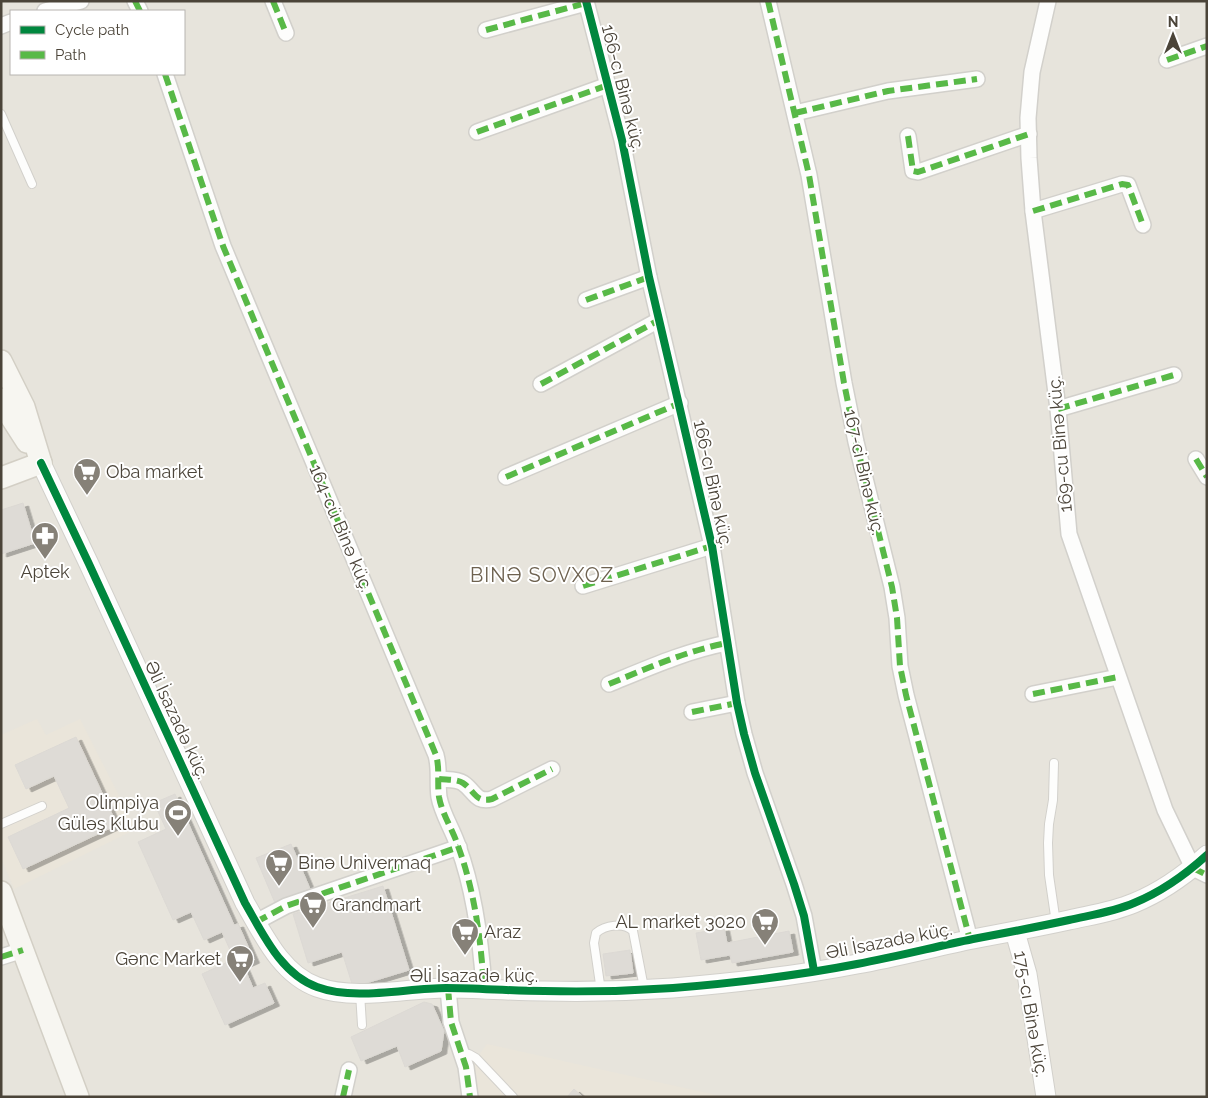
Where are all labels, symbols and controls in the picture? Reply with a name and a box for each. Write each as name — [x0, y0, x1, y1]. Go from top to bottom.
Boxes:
legend — [10, 10, 185, 75]
north arrow — [1148, 10, 1198, 60]
text: N — [1168, 14, 1178, 30]
text: Cycle path — [55, 21, 129, 39]
street label: 166-cı Binə küç. — [598, 22, 649, 154]
text: Path — [55, 46, 86, 64]
street label: 169-cu Binə küç. — [1043, 375, 1076, 513]
street label: 167-ci Binə küç. — [840, 407, 889, 537]
street label: 166-cı Binə küç. — [690, 418, 737, 550]
supermarket icon: Oba market — [72, 457, 102, 496]
place label: Oba market — [106, 461, 203, 482]
street label: 164-cü Binə küç. — [305, 461, 378, 595]
pharmacy icon: Aptek — [30, 521, 60, 560]
place label: Aptek — [20, 561, 70, 582]
district label: BINƏ SOVXOZ — [470, 563, 614, 587]
street label: Əli İsazadə küç. — [141, 657, 214, 782]
place label: Olimpiya Güləş Klubu — [58, 792, 159, 834]
sports icon: Olimpiya Güləş Klubu — [163, 798, 193, 837]
supermarket icon: Binə Univermaq — [264, 848, 294, 887]
place label: Binə Univermaq — [298, 852, 431, 873]
supermarket icon: Grandmart — [298, 890, 328, 929]
place label: Grandmart — [332, 894, 421, 915]
supermarket icon: AL market 3020 — [750, 907, 780, 946]
place label: AL market 3020 — [615, 911, 746, 932]
supermarket icon: Araz — [450, 917, 480, 956]
street label: Əli İsazadə küç. — [824, 918, 954, 963]
place label: Araz — [484, 921, 521, 942]
supermarket icon: Gənc Market — [225, 944, 255, 983]
place label: Gənc Market — [115, 948, 221, 969]
street label: 175-cı Binə küç. — [1010, 949, 1053, 1079]
street label: Əli İsazadə küç. — [410, 965, 538, 986]

